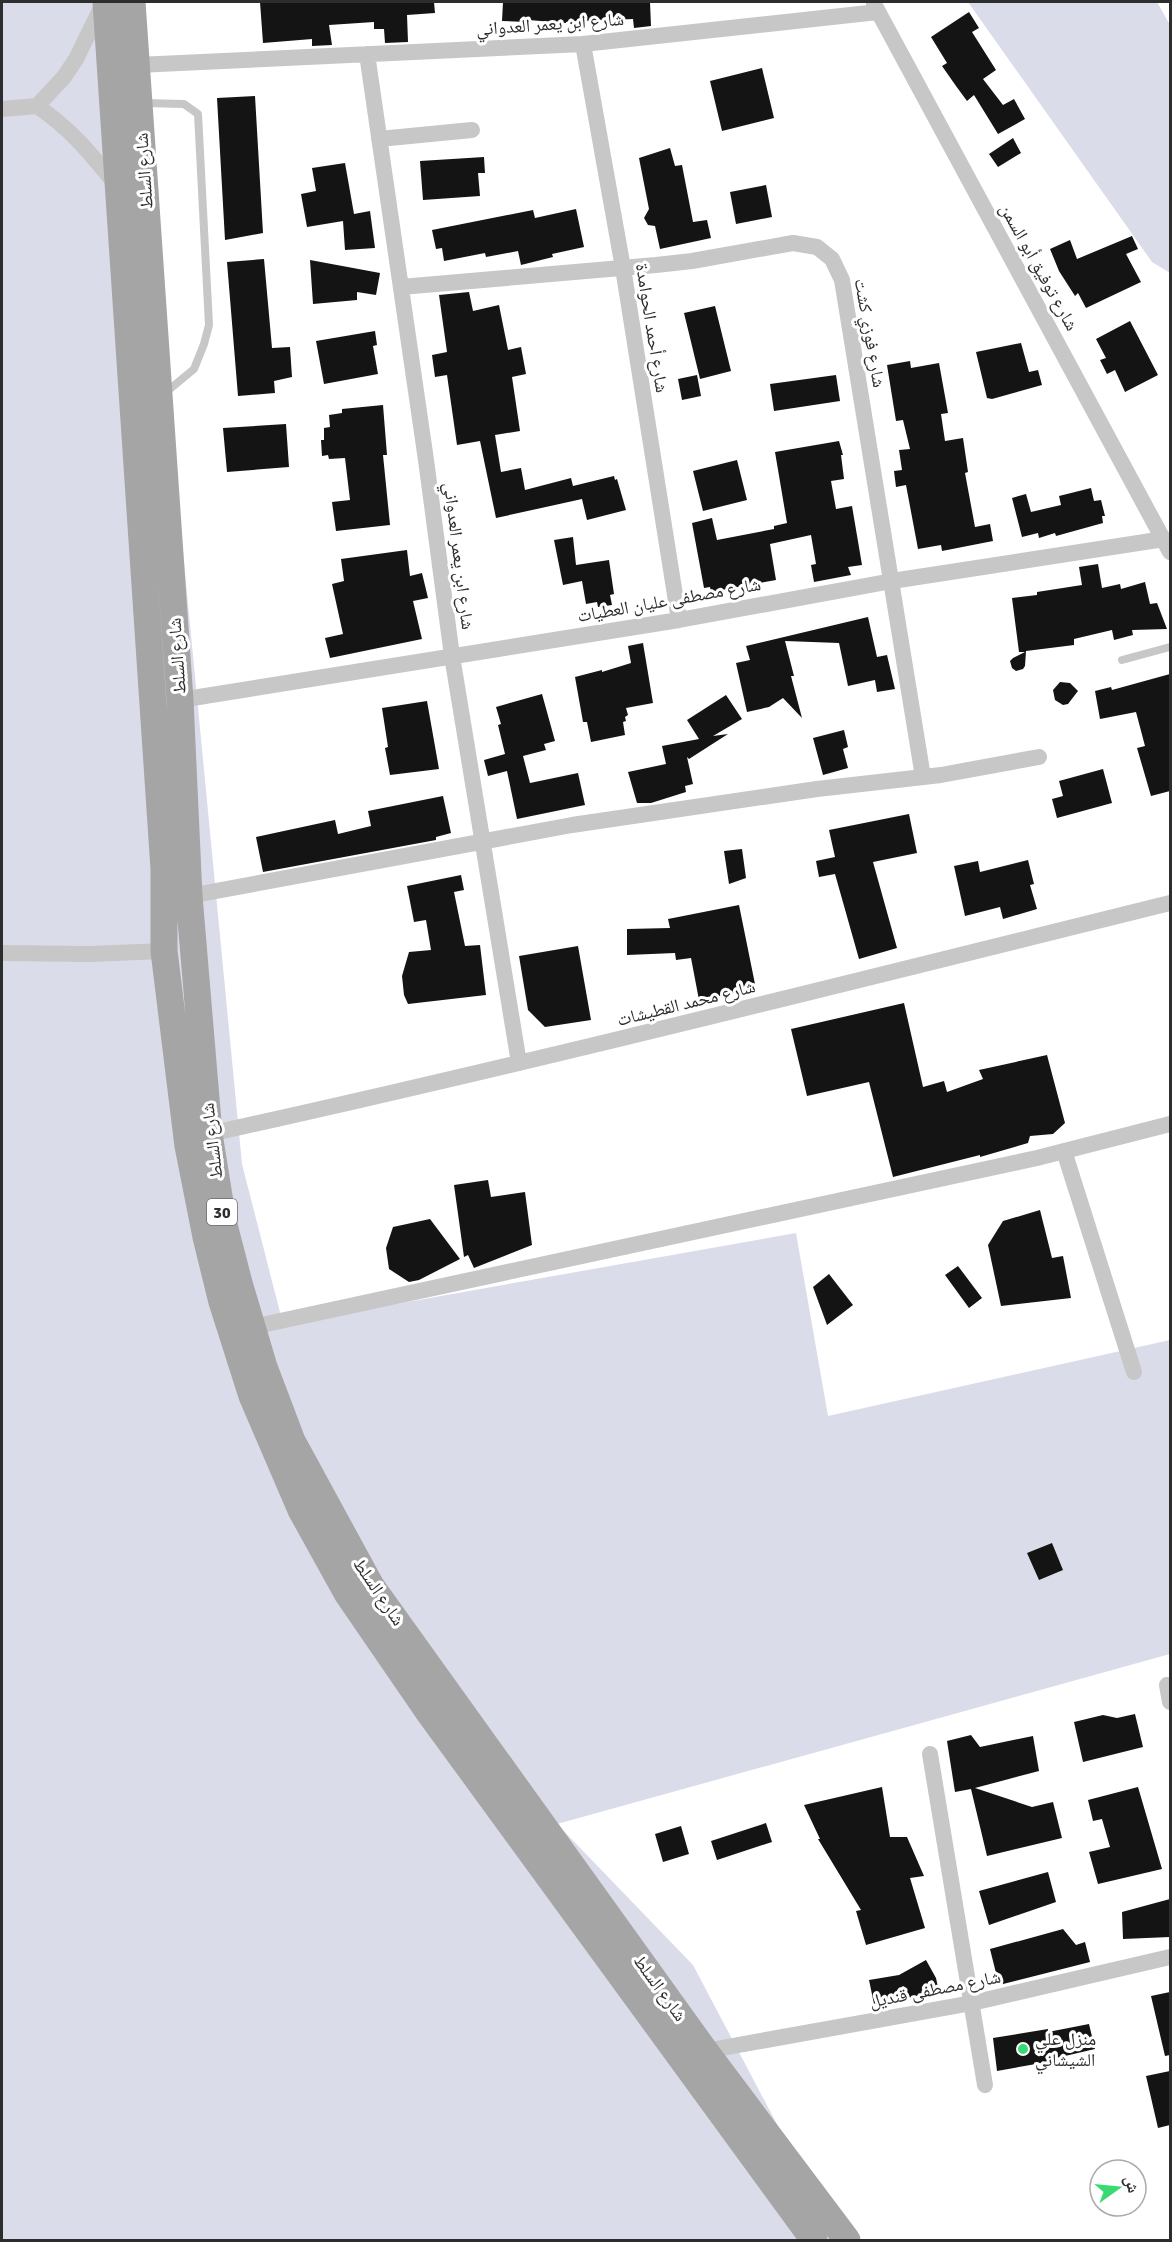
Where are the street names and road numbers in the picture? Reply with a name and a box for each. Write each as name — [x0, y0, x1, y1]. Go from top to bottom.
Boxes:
street label: شارع ابن يعمر العدواني — [475, 8, 625, 44]
street label: شارع السلط — [130, 132, 158, 210]
street label: شارع توفيق أبو السمن — [995, 200, 1083, 334]
street label: شارع أحمد الحوامدة — [631, 262, 673, 394]
street label: شارع فوزي كشت — [846, 277, 890, 390]
street label: شارع ابن يعمر العدواني — [435, 481, 479, 631]
street label: شارع مصطفى عليان العطيات — [576, 573, 762, 627]
street label: شارع السلط — [163, 617, 191, 695]
street label: شارع محمد القطيشات — [615, 975, 757, 1031]
street label: شارع السلط — [196, 1102, 228, 1180]
road number: 30 — [207, 1199, 237, 1225]
street label: شارع السلط — [348, 1554, 410, 1630]
street label: شارع السلط — [629, 1951, 691, 2025]
street label: شارع مصطفى قنديل — [868, 1965, 1002, 2013]

